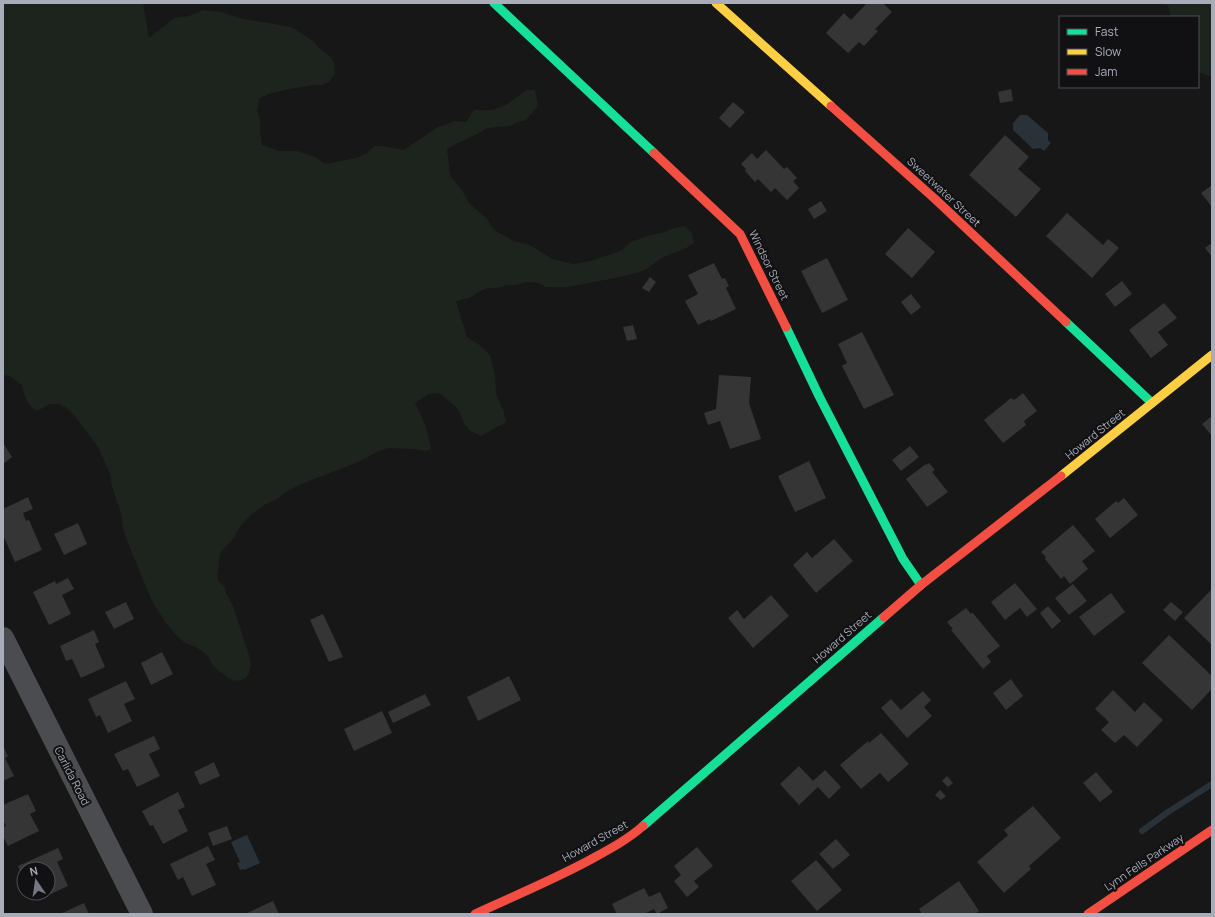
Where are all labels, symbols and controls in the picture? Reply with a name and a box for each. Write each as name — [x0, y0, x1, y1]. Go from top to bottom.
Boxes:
legend — [1059, 16, 1199, 88]
text: Fast — [1095, 23, 1119, 40]
text: Slow — [1095, 43, 1121, 60]
text: Jam — [1095, 63, 1117, 80]
street label: Sweetwater Street — [904, 154, 984, 230]
street label: Windsor Street — [746, 227, 793, 302]
street label: Howard Street — [1062, 405, 1128, 462]
street label: Howard Street — [809, 607, 874, 666]
street label: Carlida Road — [51, 744, 94, 808]
street label: Howard Street — [559, 816, 630, 865]
street label: Lynn Fells Parkway — [1101, 829, 1186, 894]
north arrow — [16, 861, 56, 901]
text: N — [28, 863, 39, 879]

